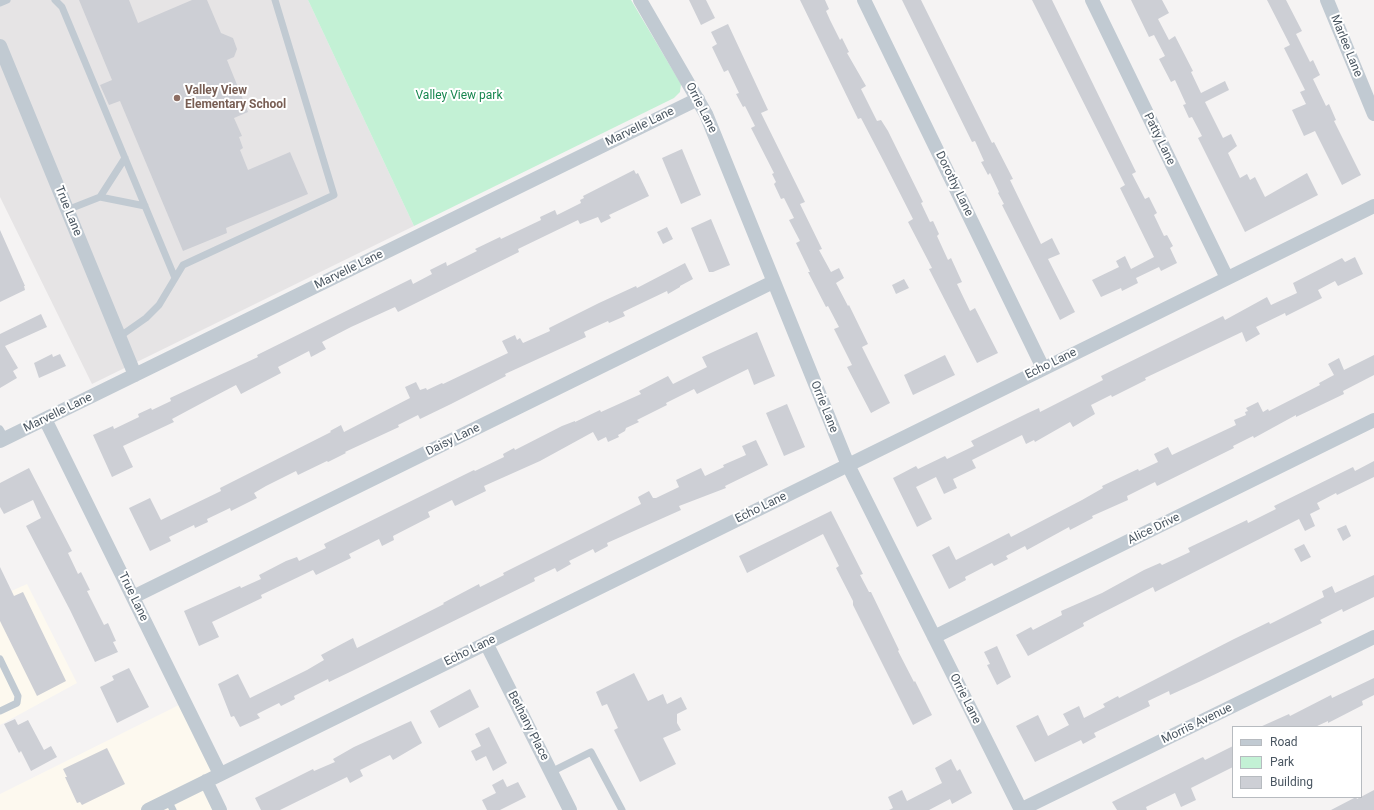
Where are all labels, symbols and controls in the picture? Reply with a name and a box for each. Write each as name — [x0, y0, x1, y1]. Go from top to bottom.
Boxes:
street label: Marlee Lane — [1327, 13, 1365, 79]
street label: Orrie Lane — [682, 80, 720, 136]
place label: Valley View Elementary School — [185, 84, 286, 112]
park label: Valley View park — [415, 89, 503, 103]
marker: Valley View Elementary School — [172, 93, 182, 103]
street label: Marvelle Lane — [603, 104, 677, 150]
street label: Patty Lane — [1140, 110, 1178, 168]
street label: Dorothy Lane — [932, 149, 976, 219]
street label: True Lane — [51, 184, 85, 238]
street label: Marvelle Lane — [312, 247, 386, 293]
street label: Echo Lane — [1023, 345, 1079, 383]
street label: Orrie Lane — [807, 379, 841, 435]
street label: Marvelle Lane — [21, 390, 95, 436]
street label: Daisy Lane — [424, 421, 482, 459]
street label: Echo Lane — [733, 489, 789, 527]
street label: Alice Drive — [1126, 510, 1182, 548]
street label: True Lane — [115, 570, 151, 624]
street label: Echo Lane — [442, 632, 498, 670]
street label: Orrie Lane — [946, 671, 984, 727]
street label: Bethany Place — [504, 689, 552, 763]
street label: Morris Avenue — [1159, 701, 1235, 747]
legend — [1232, 726, 1362, 798]
text: Road — [1270, 735, 1298, 749]
text: Park — [1270, 755, 1294, 769]
text: Building — [1270, 775, 1313, 789]

